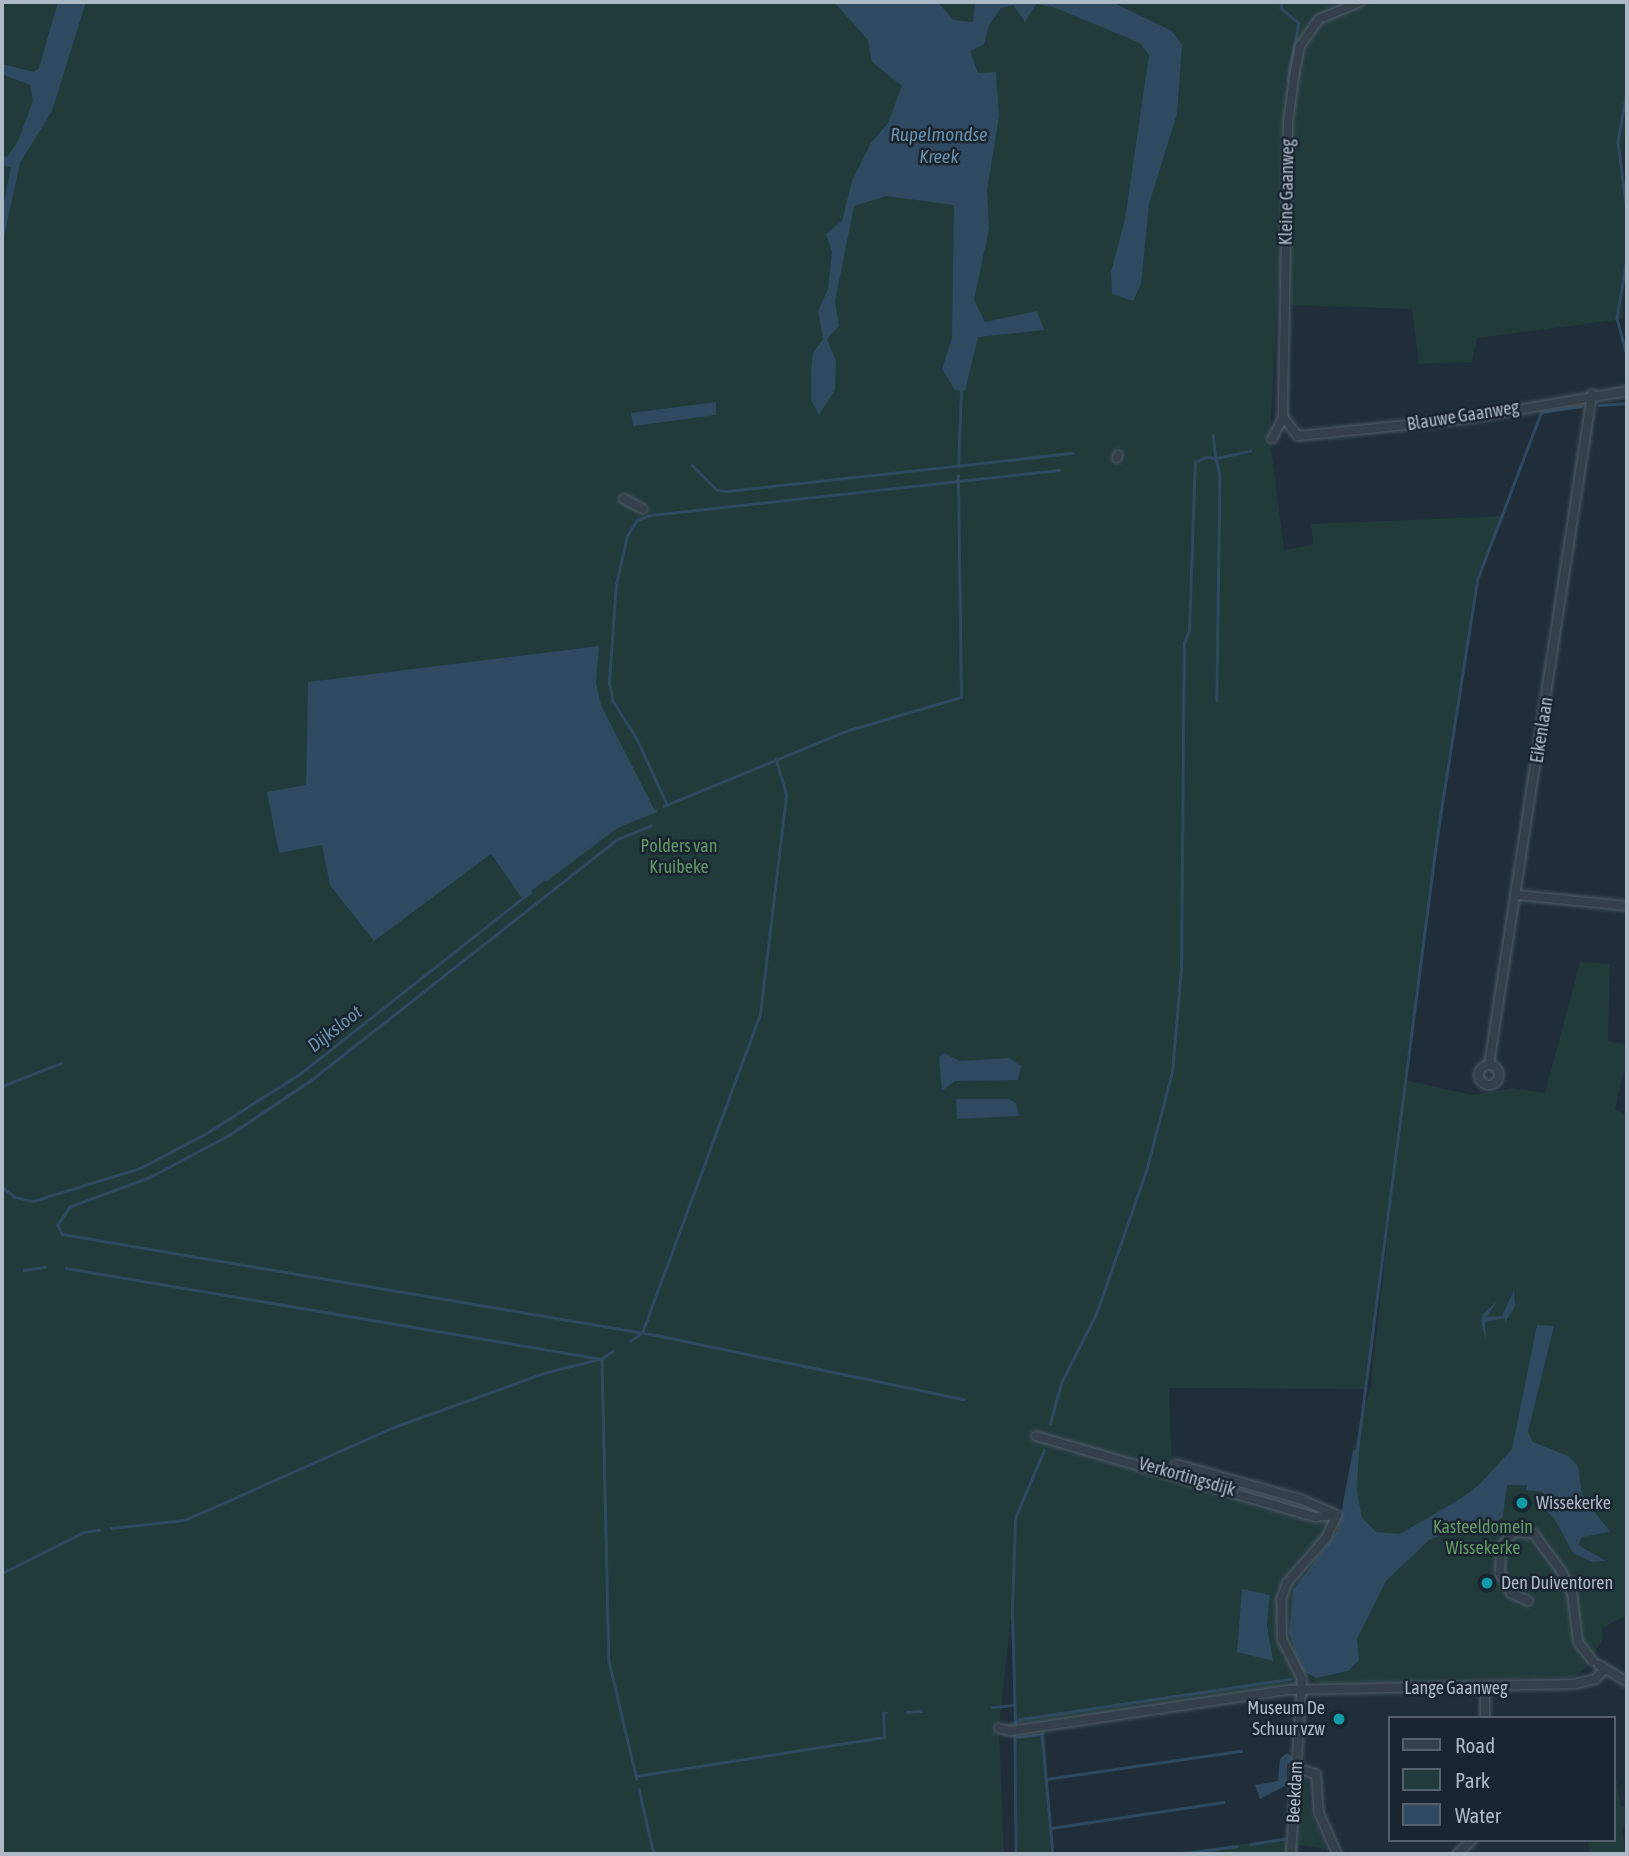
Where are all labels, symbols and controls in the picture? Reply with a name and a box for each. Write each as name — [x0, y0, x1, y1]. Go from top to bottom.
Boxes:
water label: Rupelmondse Kreek — [890, 124, 988, 168]
street label: Kleine Gaanweg — [1275, 139, 1299, 245]
street label: Blauwe Gaanweg — [1405, 396, 1521, 436]
street label: Eikenlaan — [1526, 695, 1558, 765]
park label: Polders van Kruibeke — [641, 836, 717, 878]
water label: Dijksloot — [303, 1001, 367, 1057]
street label: Verkortingsdijk — [1136, 1453, 1238, 1501]
place label: Wissekerke — [1536, 1492, 1611, 1514]
marker: Wissekerke — [1514, 1495, 1530, 1511]
park label: Kasteeldomein Wissekerke — [1433, 1517, 1533, 1560]
place label: Den Duiventoren — [1501, 1572, 1613, 1594]
marker: Den Duiventoren — [1479, 1575, 1495, 1591]
street label: Lange Gaanweg — [1404, 1677, 1508, 1699]
place label: Museum De Schuur vzw — [1247, 1698, 1325, 1740]
marker: Museum De Schuur vzw — [1331, 1711, 1347, 1727]
legend — [1388, 1716, 1615, 1842]
text: Road — [1455, 1733, 1495, 1757]
street label: Beekdam — [1283, 1760, 1307, 1824]
text: Park — [1455, 1768, 1490, 1792]
text: Water — [1455, 1803, 1501, 1827]

